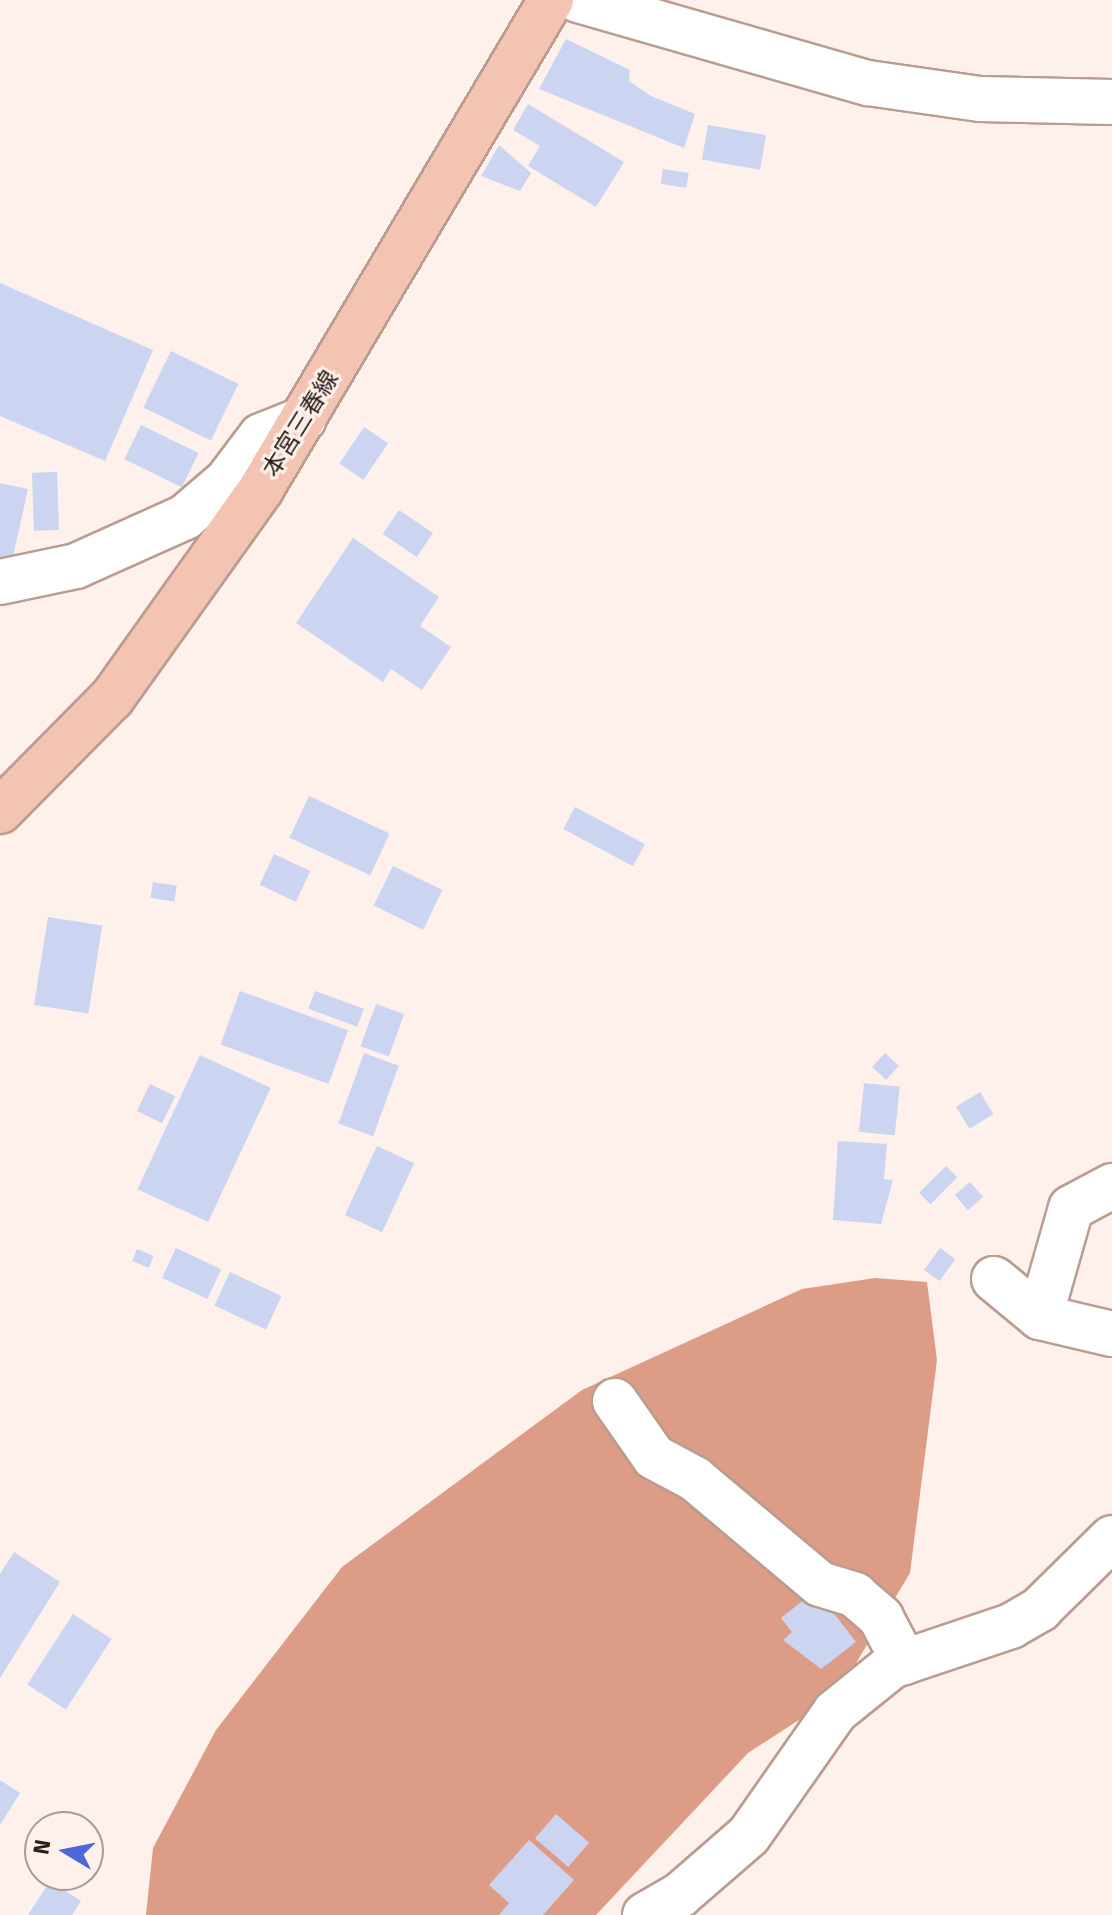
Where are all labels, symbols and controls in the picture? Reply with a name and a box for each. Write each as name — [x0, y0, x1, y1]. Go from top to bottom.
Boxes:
street label: 本宮三春線 — [257, 365, 345, 483]
north arrow — [24, 1811, 104, 1891]
text: N — [27, 1838, 56, 1857]

